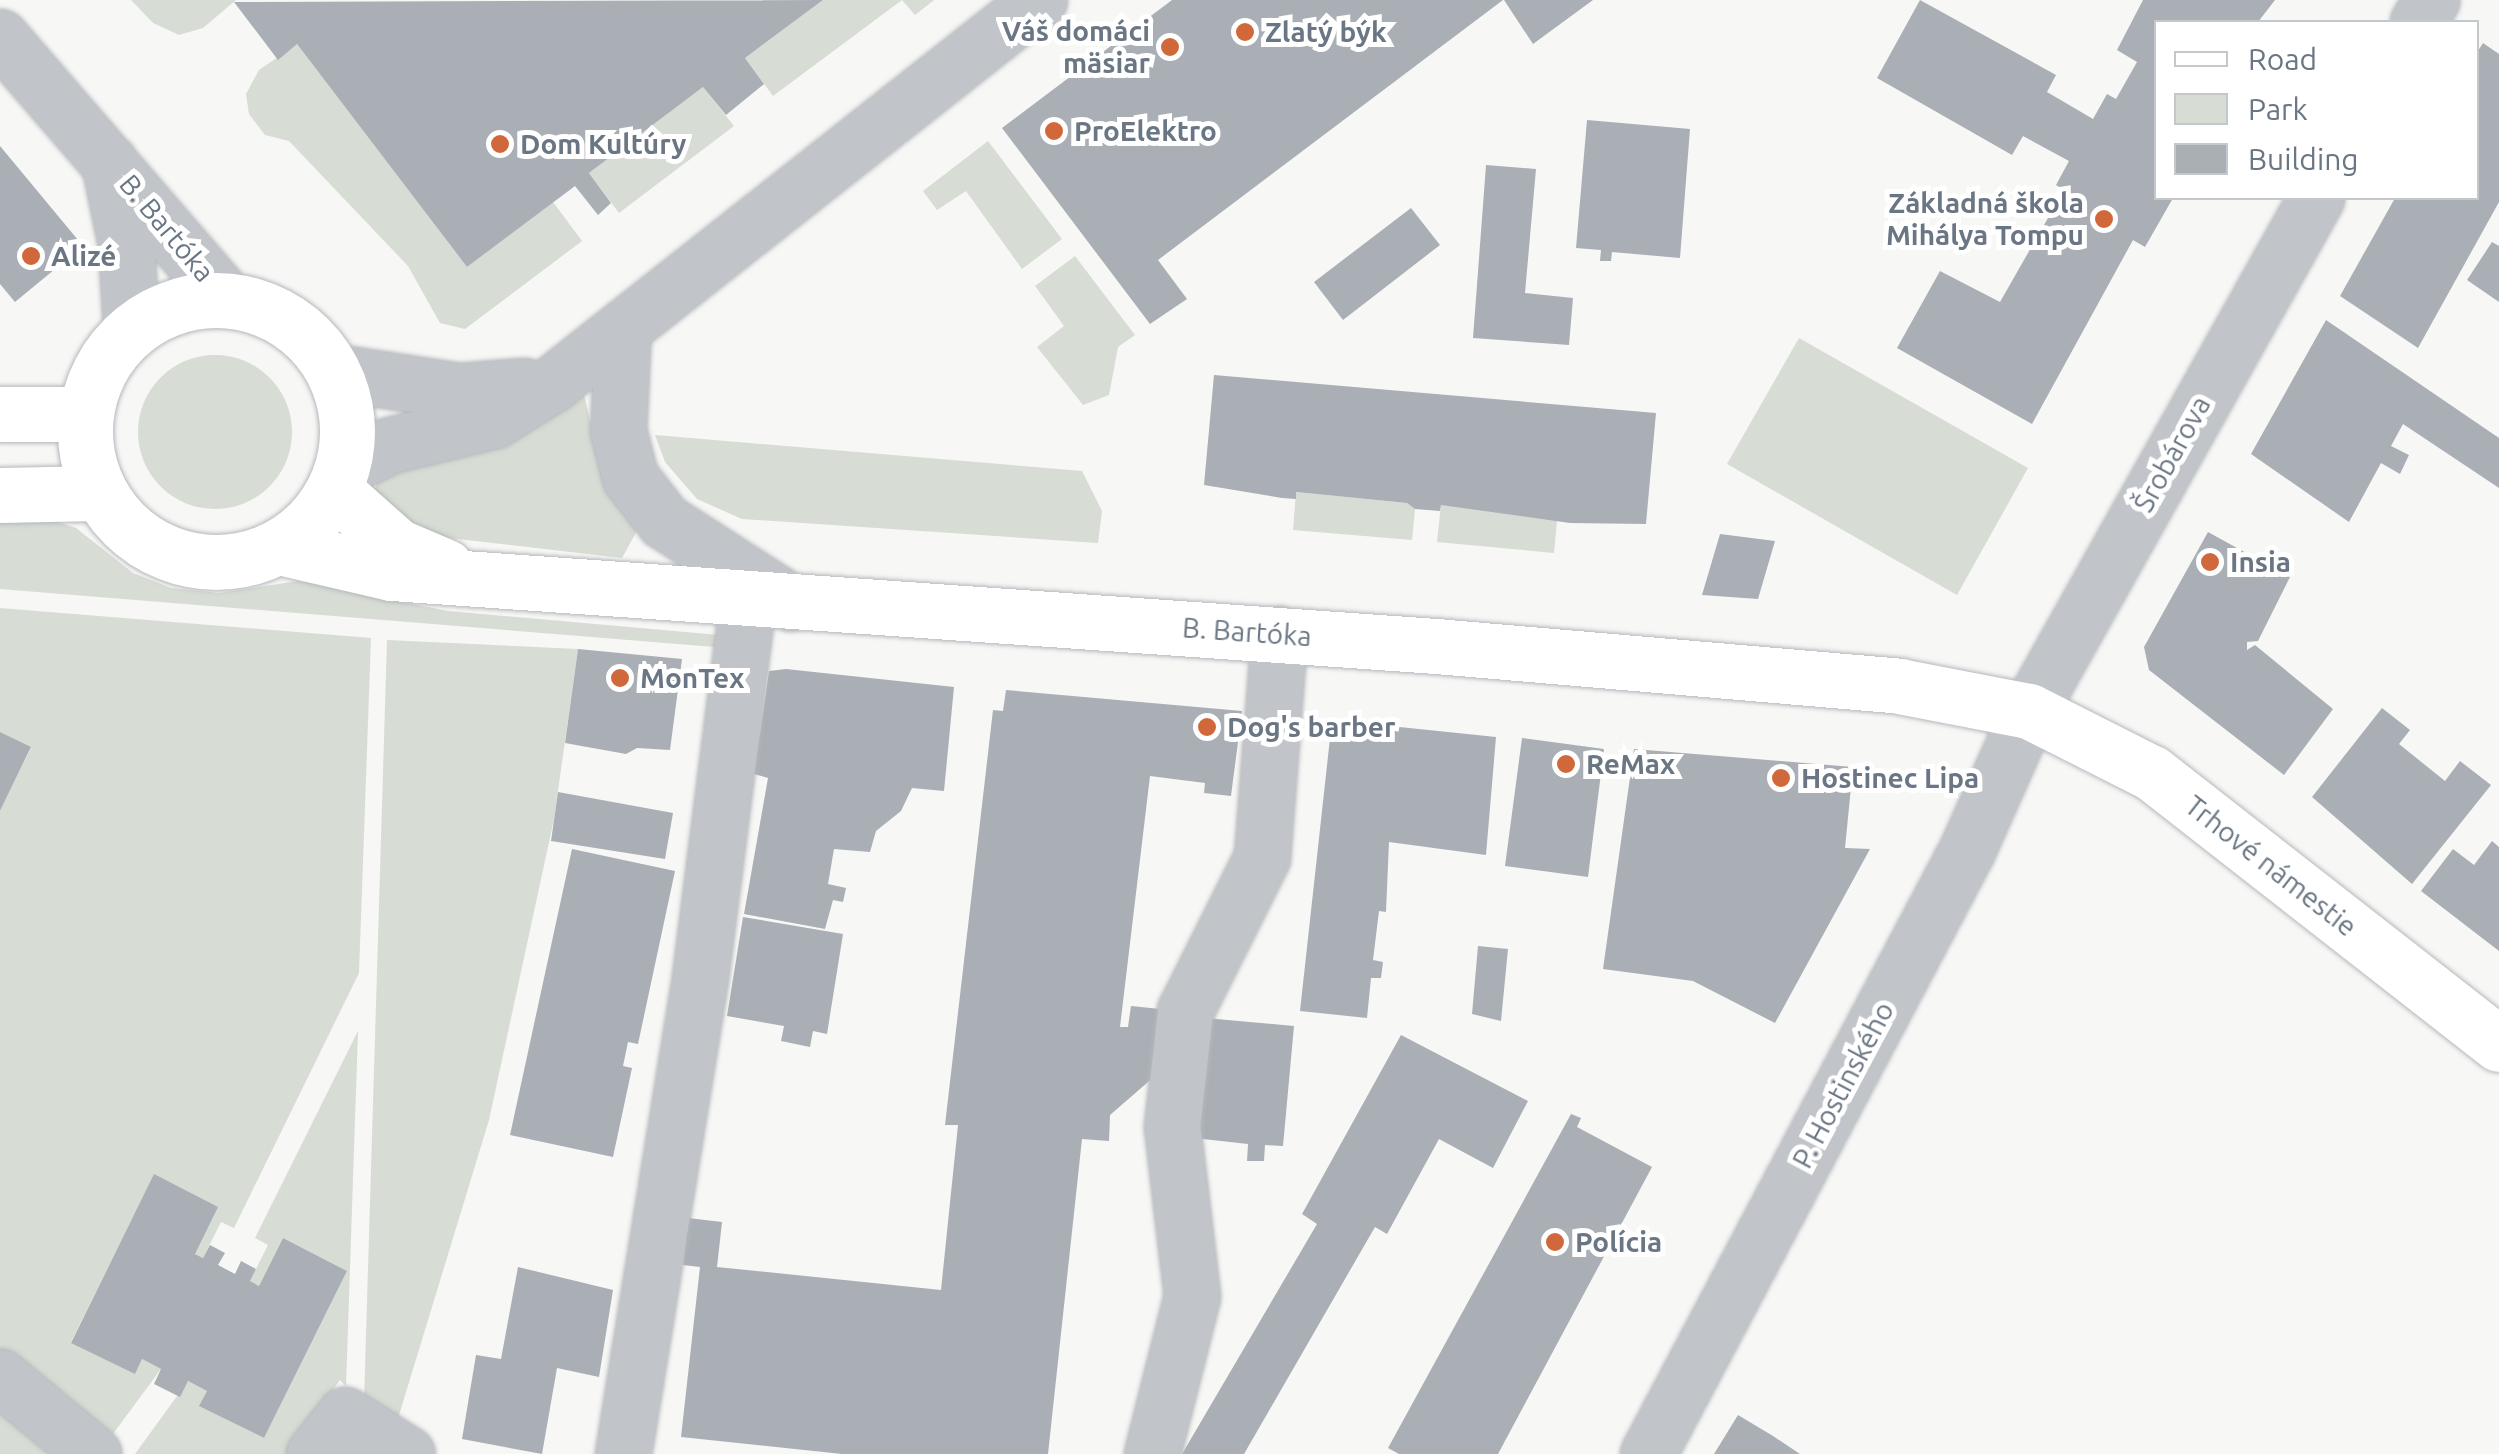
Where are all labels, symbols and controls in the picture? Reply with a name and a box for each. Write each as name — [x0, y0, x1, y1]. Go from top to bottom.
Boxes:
place label: Váš domáci mäsiar — [1002, 14, 1150, 80]
place label: Zlatý býk — [1265, 15, 1387, 49]
legend — [2154, 20, 2479, 200]
marker: Zlatý býk — [1234, 21, 1256, 43]
marker: Váš domáci mäsiar — [1159, 36, 1181, 58]
text: Road — [2248, 42, 2317, 76]
text: Park — [2248, 92, 2308, 126]
place label: ProElektro — [1074, 114, 1217, 148]
marker: ProElektro — [1043, 120, 1065, 142]
place label: Dom Kultúry — [520, 127, 686, 161]
marker: Dom Kultúry — [489, 133, 511, 155]
text: Building — [2248, 142, 2359, 176]
street label: B. Bartóka — [112, 168, 222, 288]
place label: Základná škola Mihálya Tompu — [1886, 186, 2084, 252]
marker: Základná škola Mihálya Tompu — [2093, 208, 2115, 230]
place label: Alizé — [51, 239, 116, 273]
marker: Alizé — [20, 245, 42, 267]
street label: Šrobárova — [2126, 390, 2218, 518]
place label: Insia — [2230, 545, 2291, 579]
marker: Insia — [2199, 551, 2221, 573]
street label: B. Bartóka — [1181, 611, 1313, 653]
place label: MonTex — [640, 661, 744, 695]
marker: MonTex — [609, 667, 631, 689]
place label: Dog's barber — [1227, 710, 1395, 744]
marker: Dog's barber — [1196, 716, 1218, 738]
place label: ReMax — [1586, 747, 1675, 781]
marker: ReMax — [1555, 753, 1577, 775]
place label: Hostinec Lipa — [1801, 761, 1979, 795]
marker: Hostinec Lipa — [1770, 767, 1792, 789]
street label: Trhové námestie — [2179, 789, 2363, 943]
street label: P. Hostinského — [1785, 996, 1901, 1174]
place label: Polícia — [1575, 1225, 1662, 1259]
marker: Polícia — [1544, 1231, 1566, 1253]

